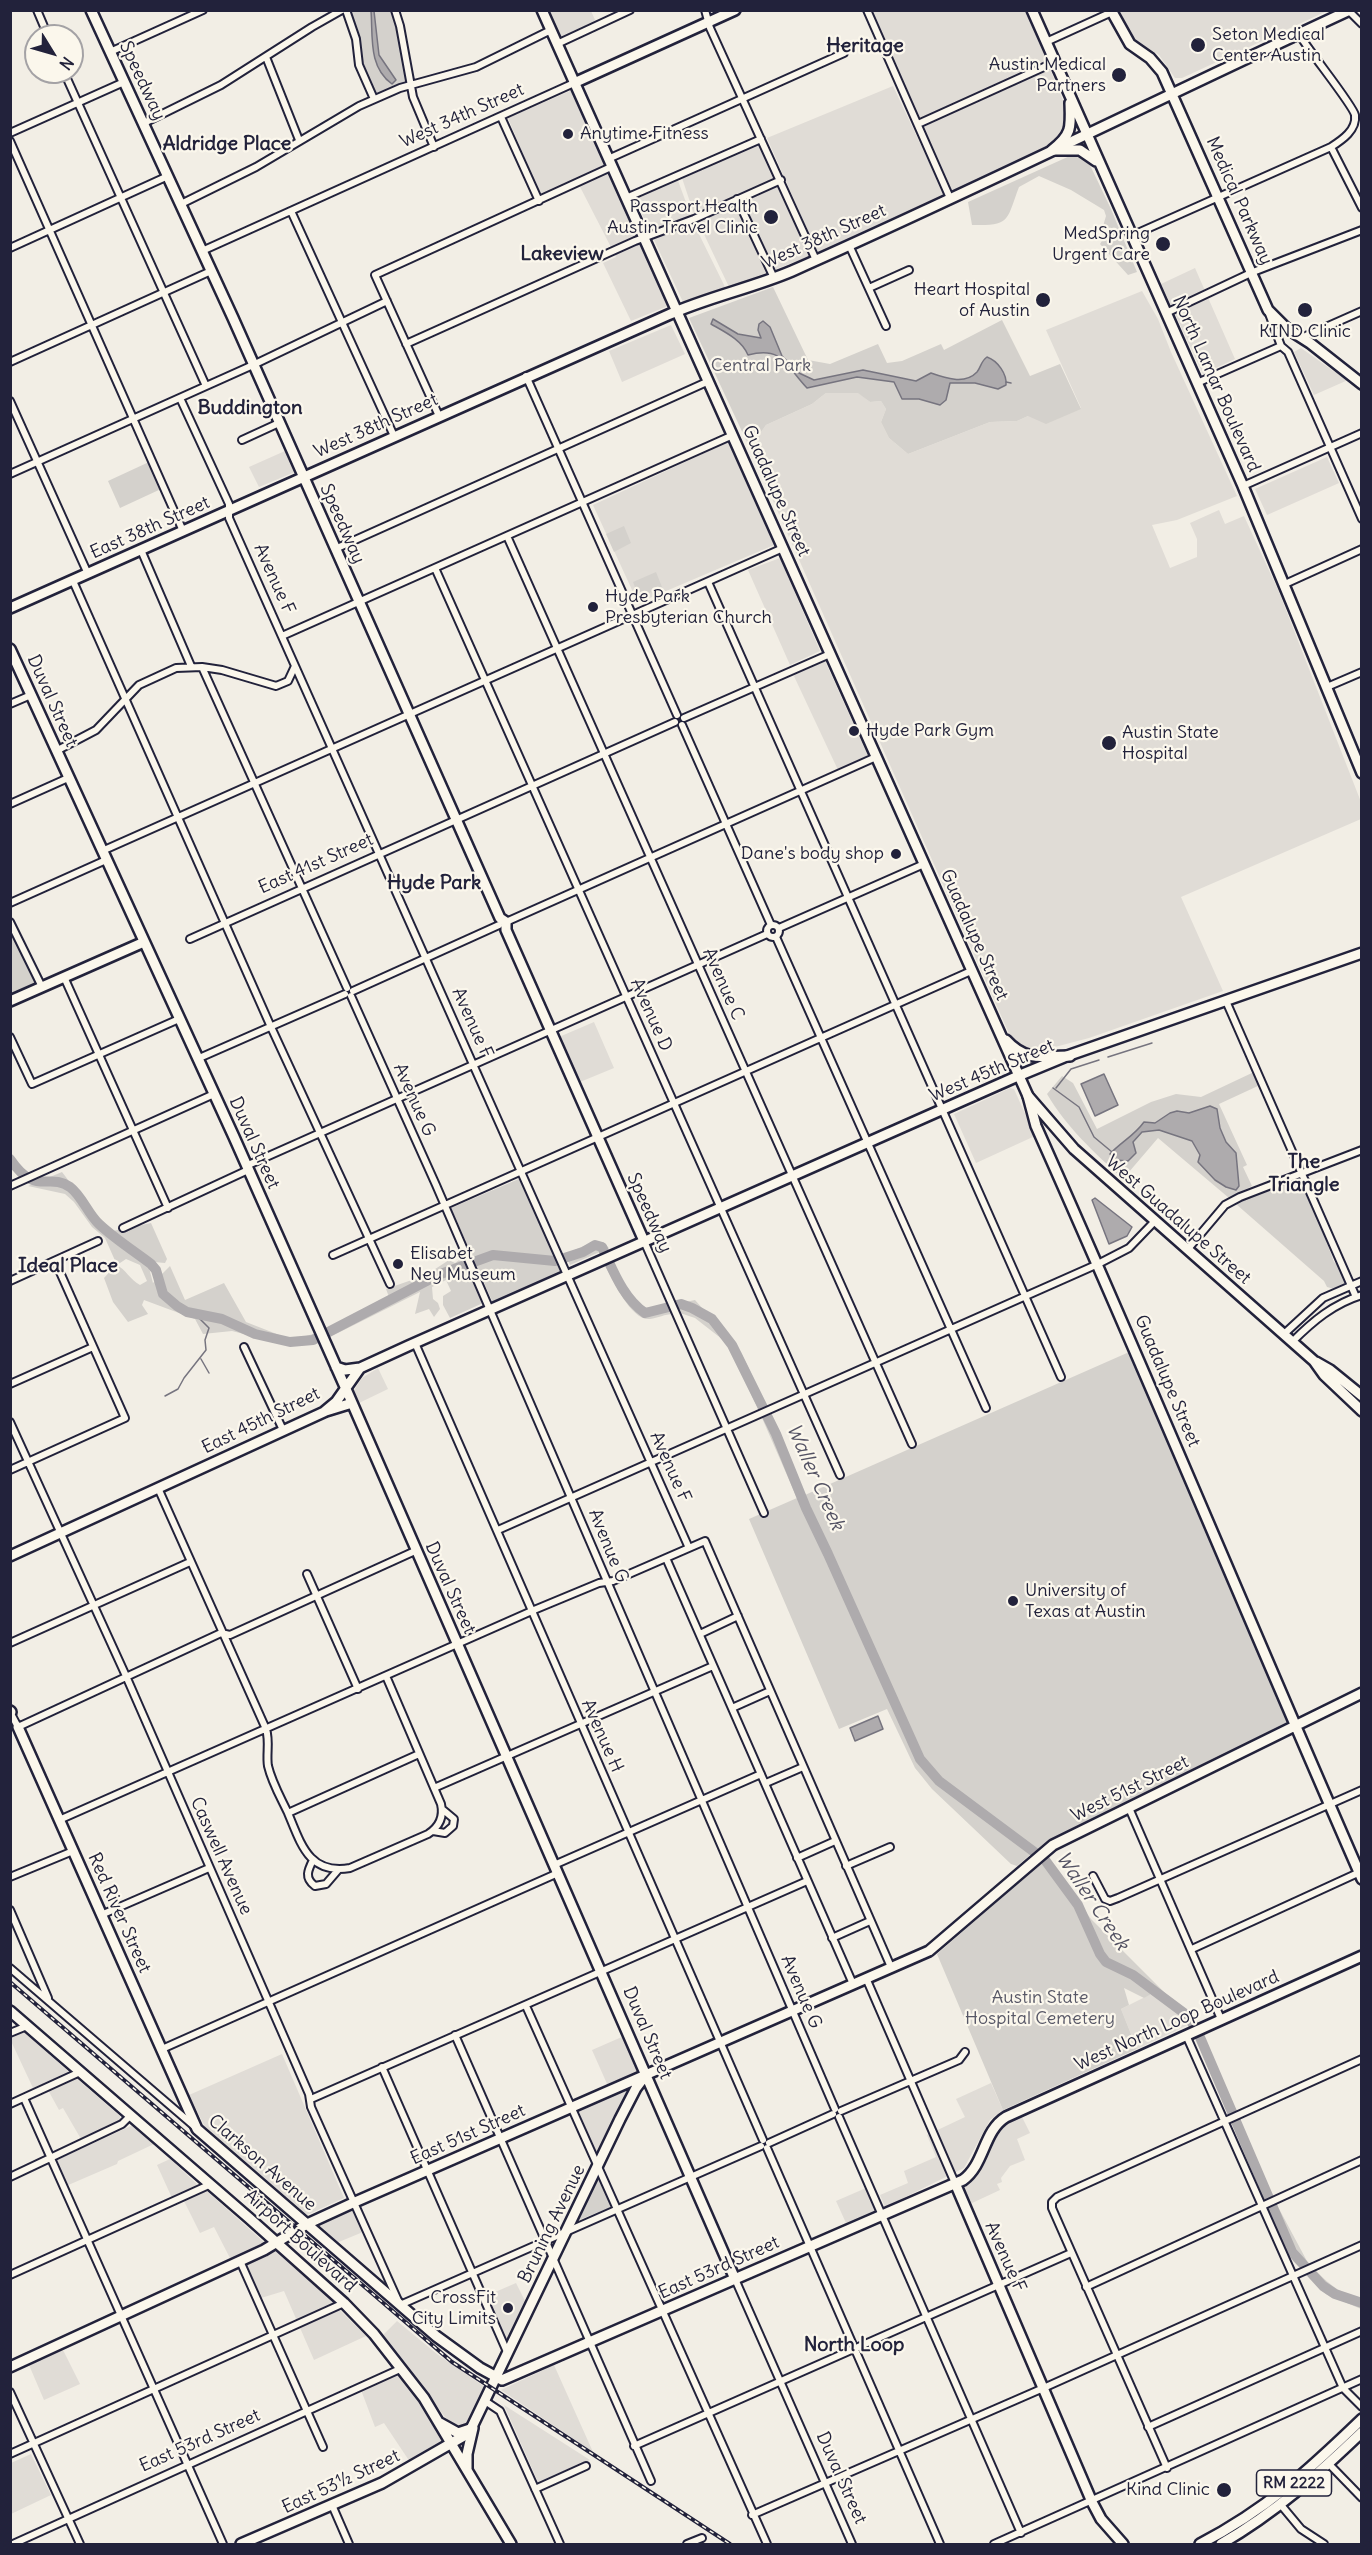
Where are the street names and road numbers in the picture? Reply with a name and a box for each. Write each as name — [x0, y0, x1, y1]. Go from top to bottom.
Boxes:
street label: Speedway — [114, 38, 170, 124]
street label: West 34th Street — [397, 79, 527, 153]
street label: Medical Parkway — [1201, 134, 1277, 268]
street label: West 38th Street — [759, 200, 889, 274]
street label: North Lamar Boulevard — [1167, 292, 1265, 476]
street label: West 38th Street — [311, 389, 441, 463]
street label: Guadalupe Street — [737, 422, 815, 560]
street label: Speedway — [315, 481, 369, 567]
street label: East 38th Street — [87, 492, 213, 564]
street label: Avenue F — [249, 540, 299, 618]
street label: Duval Street — [22, 652, 82, 750]
street label: East 41st Street — [255, 829, 377, 899]
street label: Guadalupe Street — [935, 866, 1013, 1004]
street label: Avenue C — [698, 945, 748, 1023]
street label: Avenue D — [625, 975, 677, 1055]
street label: Avenue F — [447, 984, 497, 1062]
street label: West 45th Street — [926, 1035, 1058, 1107]
street label: Avenue G — [388, 1060, 440, 1140]
street label: Duval Street — [224, 1094, 284, 1192]
street label: West Guadalupe Street — [1101, 1151, 1255, 1289]
street label: Speedway — [622, 1170, 676, 1256]
street label: Guadalupe Street — [1129, 1312, 1205, 1450]
street label: East 45th Street — [198, 1383, 324, 1459]
street label: Avenue F — [645, 1428, 695, 1506]
street label: Avenue G — [583, 1506, 633, 1586]
street label: Duval Street — [420, 1539, 480, 1637]
street label: Avenue H — [576, 1696, 628, 1776]
street label: West 51st Street — [1068, 1751, 1192, 1827]
street label: Caswell Avenue — [185, 1794, 257, 1918]
street label: Red River Street — [83, 1850, 155, 1976]
street label: Avenue G — [776, 1952, 826, 2032]
street label: West North Loop Boulevard — [1071, 1966, 1283, 2076]
street label: Duval Street — [618, 1983, 676, 2083]
street label: East 51st Street — [407, 2100, 529, 2170]
street label: Clarkson Avenue — [204, 2110, 320, 2216]
street label: Bruning Avenue — [514, 2161, 590, 2287]
street label: Airport Boulevard — [239, 2185, 361, 2297]
street label: Avenue F — [980, 2218, 1030, 2296]
street label: East 53rd Street — [655, 2232, 783, 2304]
street label: East 53rd Street — [136, 2405, 264, 2477]
street label: Duval Street — [811, 2429, 871, 2527]
street label: East 53½ Street — [279, 2445, 403, 2519]
road number: RM 2222 — [1256, 2470, 1332, 2496]

